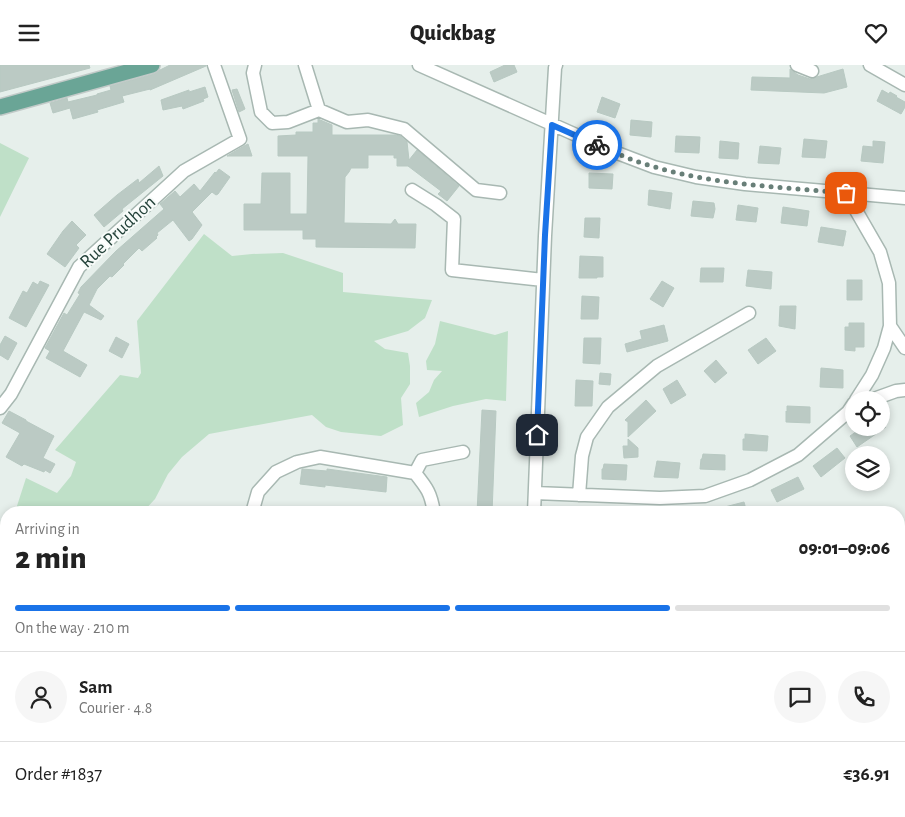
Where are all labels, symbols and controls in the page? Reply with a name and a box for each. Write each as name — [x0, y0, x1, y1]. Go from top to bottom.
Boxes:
icon: menu — [15, 19, 43, 47]
icon: heart — [862, 19, 890, 47]
text: Quickbag — [410, 22, 495, 44]
courier — [572, 120, 622, 170]
icon: bike — [583, 131, 611, 159]
pin — [825, 172, 867, 214]
icon: bag — [832, 179, 860, 207]
street label: Rue Prudhon — [76, 192, 160, 272]
map controls — [845, 391, 890, 491]
button: locate — [845, 391, 890, 436]
pin — [516, 414, 558, 456]
icon: home — [523, 421, 551, 449]
button: layers — [845, 446, 890, 491]
text: Arriving in — [15, 521, 80, 537]
text: 09:01–09:06 — [798, 539, 890, 558]
text: 2 min — [15, 542, 87, 574]
text: On the way · 210 m — [15, 620, 130, 636]
button: person — [15, 671, 67, 723]
button: chat — [774, 671, 826, 723]
button: phone — [838, 671, 890, 723]
text: Sam — [79, 678, 113, 697]
text: Courier · 4.8 — [79, 700, 152, 716]
text: Order #1837 — [15, 765, 102, 784]
text: €36.91 — [843, 765, 890, 784]

